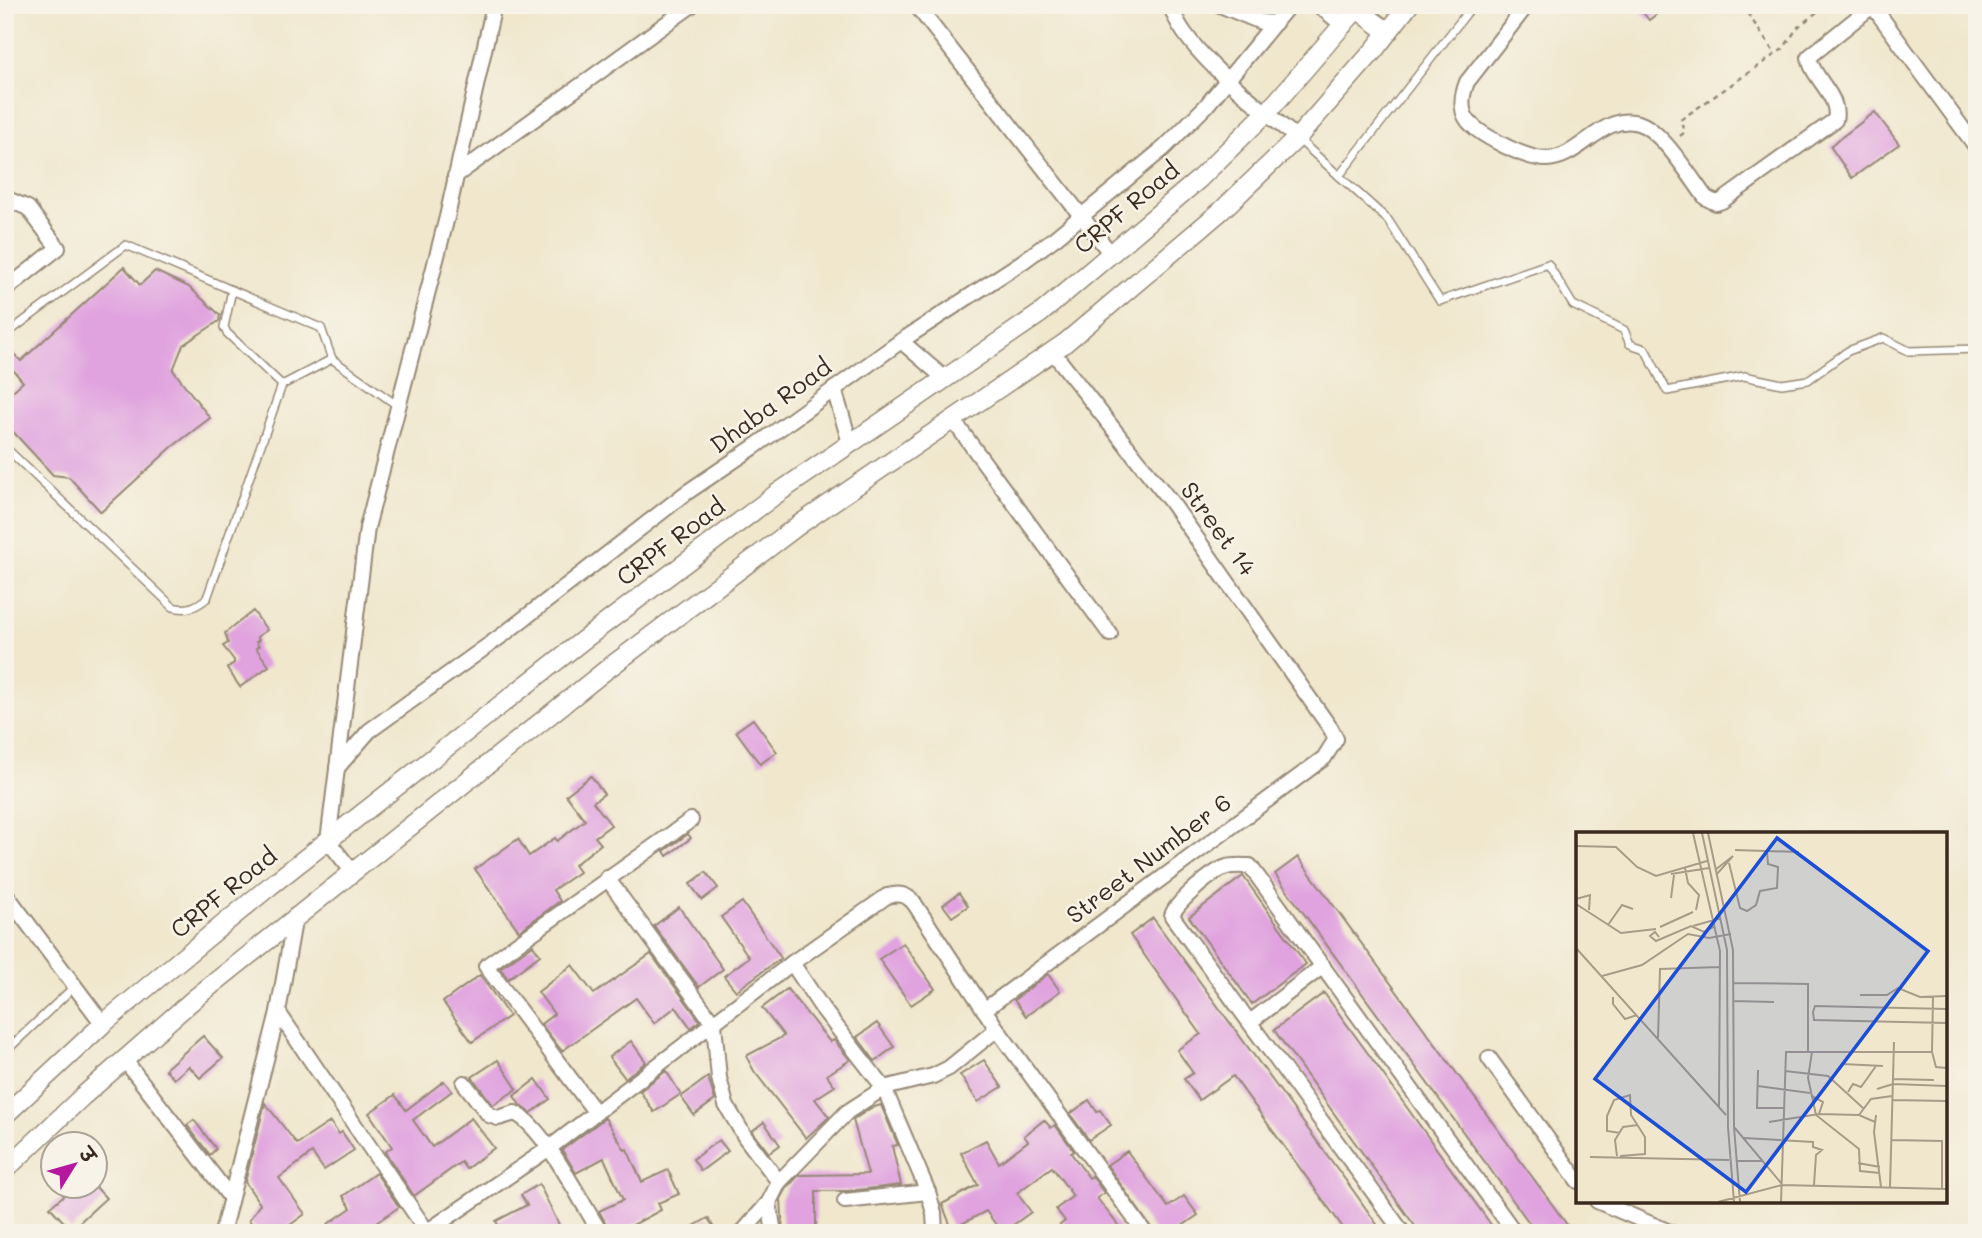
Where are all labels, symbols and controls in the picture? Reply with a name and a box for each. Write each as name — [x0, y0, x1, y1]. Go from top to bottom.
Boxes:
street label: CRPF Road — [1067, 154, 1185, 260]
street label: Dhaba Road — [703, 350, 837, 459]
street label: Street 14 — [1175, 475, 1264, 581]
street label: CRPF Road — [610, 490, 731, 592]
street label: Street Number 6 — [1060, 786, 1237, 930]
inset map — [1576, 832, 1947, 1203]
street label: CRPF Road — [164, 839, 283, 944]
north arrow — [38, 1130, 108, 1200]
text: उ — [73, 1140, 103, 1169]

